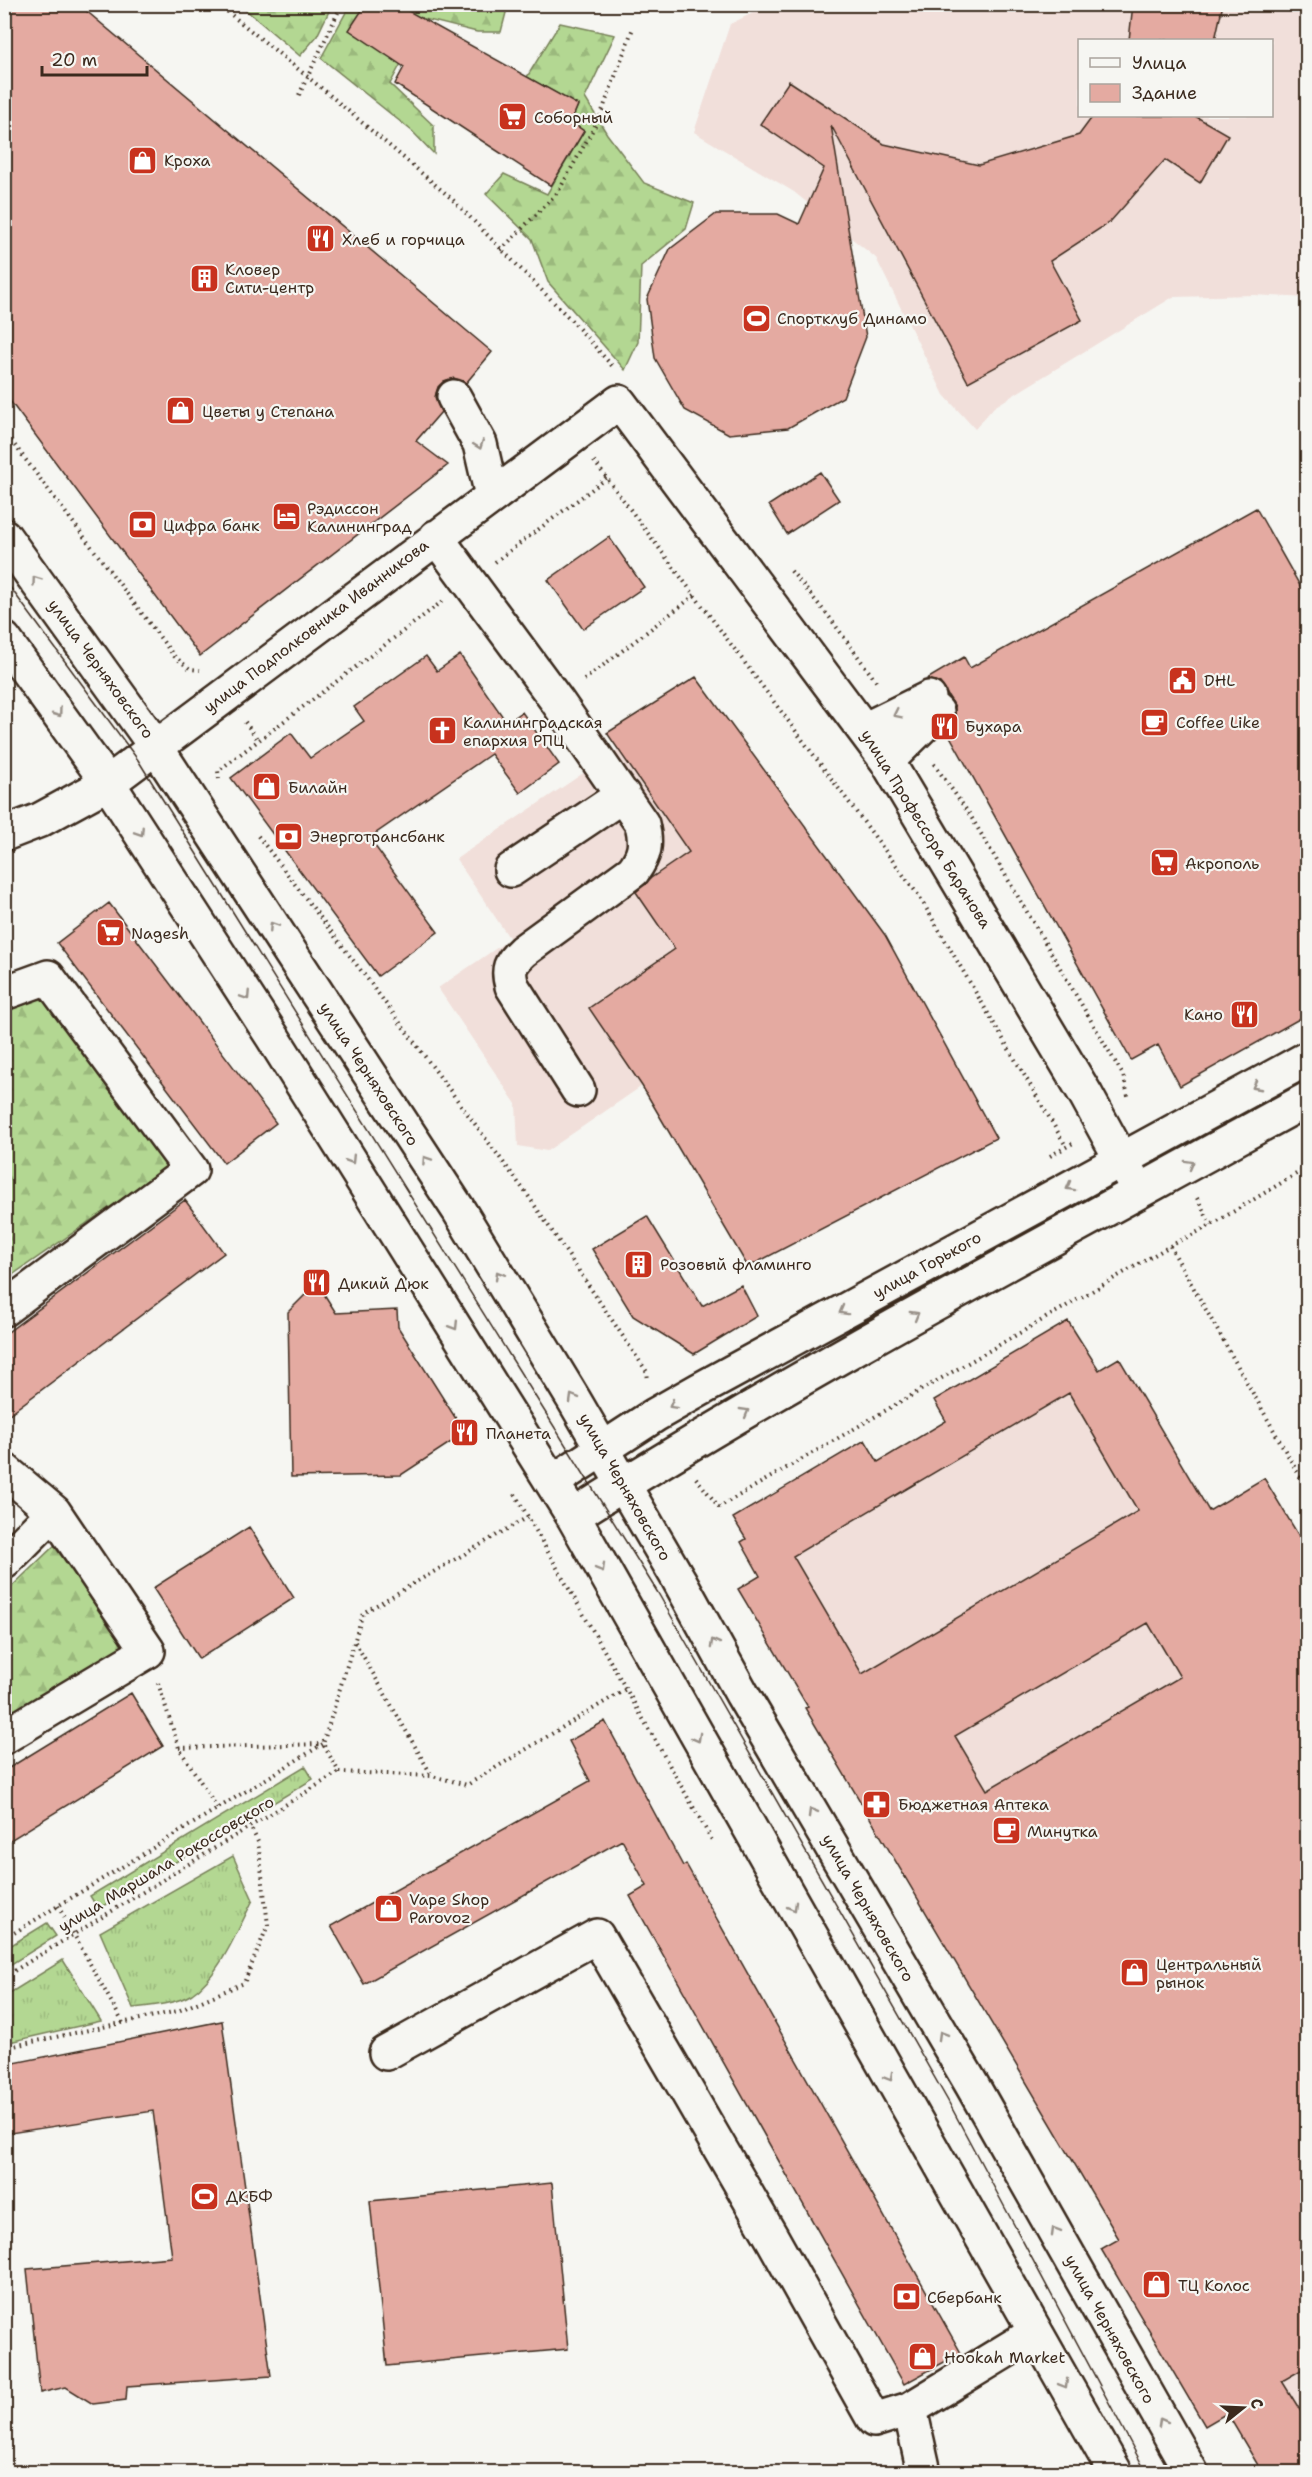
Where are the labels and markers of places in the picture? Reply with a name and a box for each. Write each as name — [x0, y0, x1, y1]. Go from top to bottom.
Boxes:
supermarket icon: Соборный — [497, 101, 529, 133]
place label: Соборный — [534, 107, 613, 128]
shop icon: Кроха — [127, 144, 159, 176]
place label: Кроха — [164, 150, 211, 171]
restaurant icon: Хлеб и горчица — [305, 223, 337, 255]
place label: Хлеб и горчица — [342, 229, 465, 250]
place label: Кловер Сити-центр — [225, 259, 314, 298]
building icon: Кловер Сити-центр — [188, 262, 220, 294]
sports icon: Спортклуб Динамо — [740, 302, 772, 334]
place label: Спортклуб Динамо — [777, 308, 927, 329]
shop icon: Цветы у Степана — [165, 395, 197, 427]
place label: Цветы у Степана — [202, 401, 334, 422]
place label: Рэдиссон Калининград — [307, 498, 412, 537]
hotel icon: Рэдиссон Калининград — [270, 501, 302, 533]
bank icon: Цифра банк — [126, 509, 158, 541]
place label: Цифра банк — [163, 515, 260, 536]
public building icon: DHL — [1167, 664, 1199, 696]
place label: DHL — [1204, 670, 1235, 691]
cafe icon: Coffee Like — [1139, 706, 1171, 738]
restaurant icon: Бухара — [928, 710, 960, 742]
place label: Калининградская епархия РПЦ — [463, 712, 602, 751]
place label: Coffee Like — [1176, 712, 1260, 733]
church icon: Калининградская епархия РПЦ — [426, 715, 458, 747]
place label: Бухара — [965, 716, 1022, 737]
shop icon: Билайн — [251, 771, 283, 803]
place label: Билайн — [288, 777, 347, 798]
bank icon: Энерготрансбанк — [273, 820, 305, 852]
place label: Энерготрансбанк — [310, 826, 445, 847]
supermarket icon: Акрополь — [1148, 847, 1180, 879]
place label: Акрополь — [1185, 853, 1259, 874]
supermarket icon: Nagesh — [94, 917, 126, 949]
place label: Nagesh — [131, 923, 189, 944]
restaurant icon: Кано — [1228, 998, 1260, 1030]
place label: Кано — [1184, 1004, 1223, 1025]
building icon: Розовый фламинго — [623, 1248, 655, 1280]
place label: Розовый фламинго — [660, 1254, 812, 1275]
restaurant icon: Дикий Дюк — [301, 1267, 333, 1299]
place label: Дикий Дюк — [338, 1273, 429, 1294]
restaurant icon: Планета — [449, 1417, 481, 1449]
place label: Планета — [486, 1423, 551, 1444]
pharmacy icon: Бюджетная Аптека — [861, 1788, 893, 1820]
place label: Бюджетная Аптека — [898, 1794, 1049, 1815]
cafe icon: Минутка — [990, 1815, 1022, 1847]
place label: Минутка — [1027, 1821, 1098, 1842]
place label: Vape Shop Parovoz — [409, 1889, 489, 1928]
shop icon: Vape Shop Parovoz — [372, 1892, 404, 1924]
place label: Центральный рынок — [1156, 1954, 1261, 1993]
shop icon: Центральный рынок — [1119, 1957, 1151, 1989]
sports icon: ДКБФ — [189, 2180, 221, 2212]
place label: ДКБФ — [226, 2186, 272, 2207]
shop icon: ТЦ Колос — [1141, 2269, 1173, 2301]
place label: ТЦ Колос — [1178, 2275, 1250, 2296]
bank icon: Сбербанк — [890, 2281, 922, 2313]
place label: Сбербанк — [927, 2287, 1002, 2308]
shop icon: Hookah Market — [907, 2341, 939, 2373]
place label: Hookah Market — [944, 2347, 1065, 2368]

